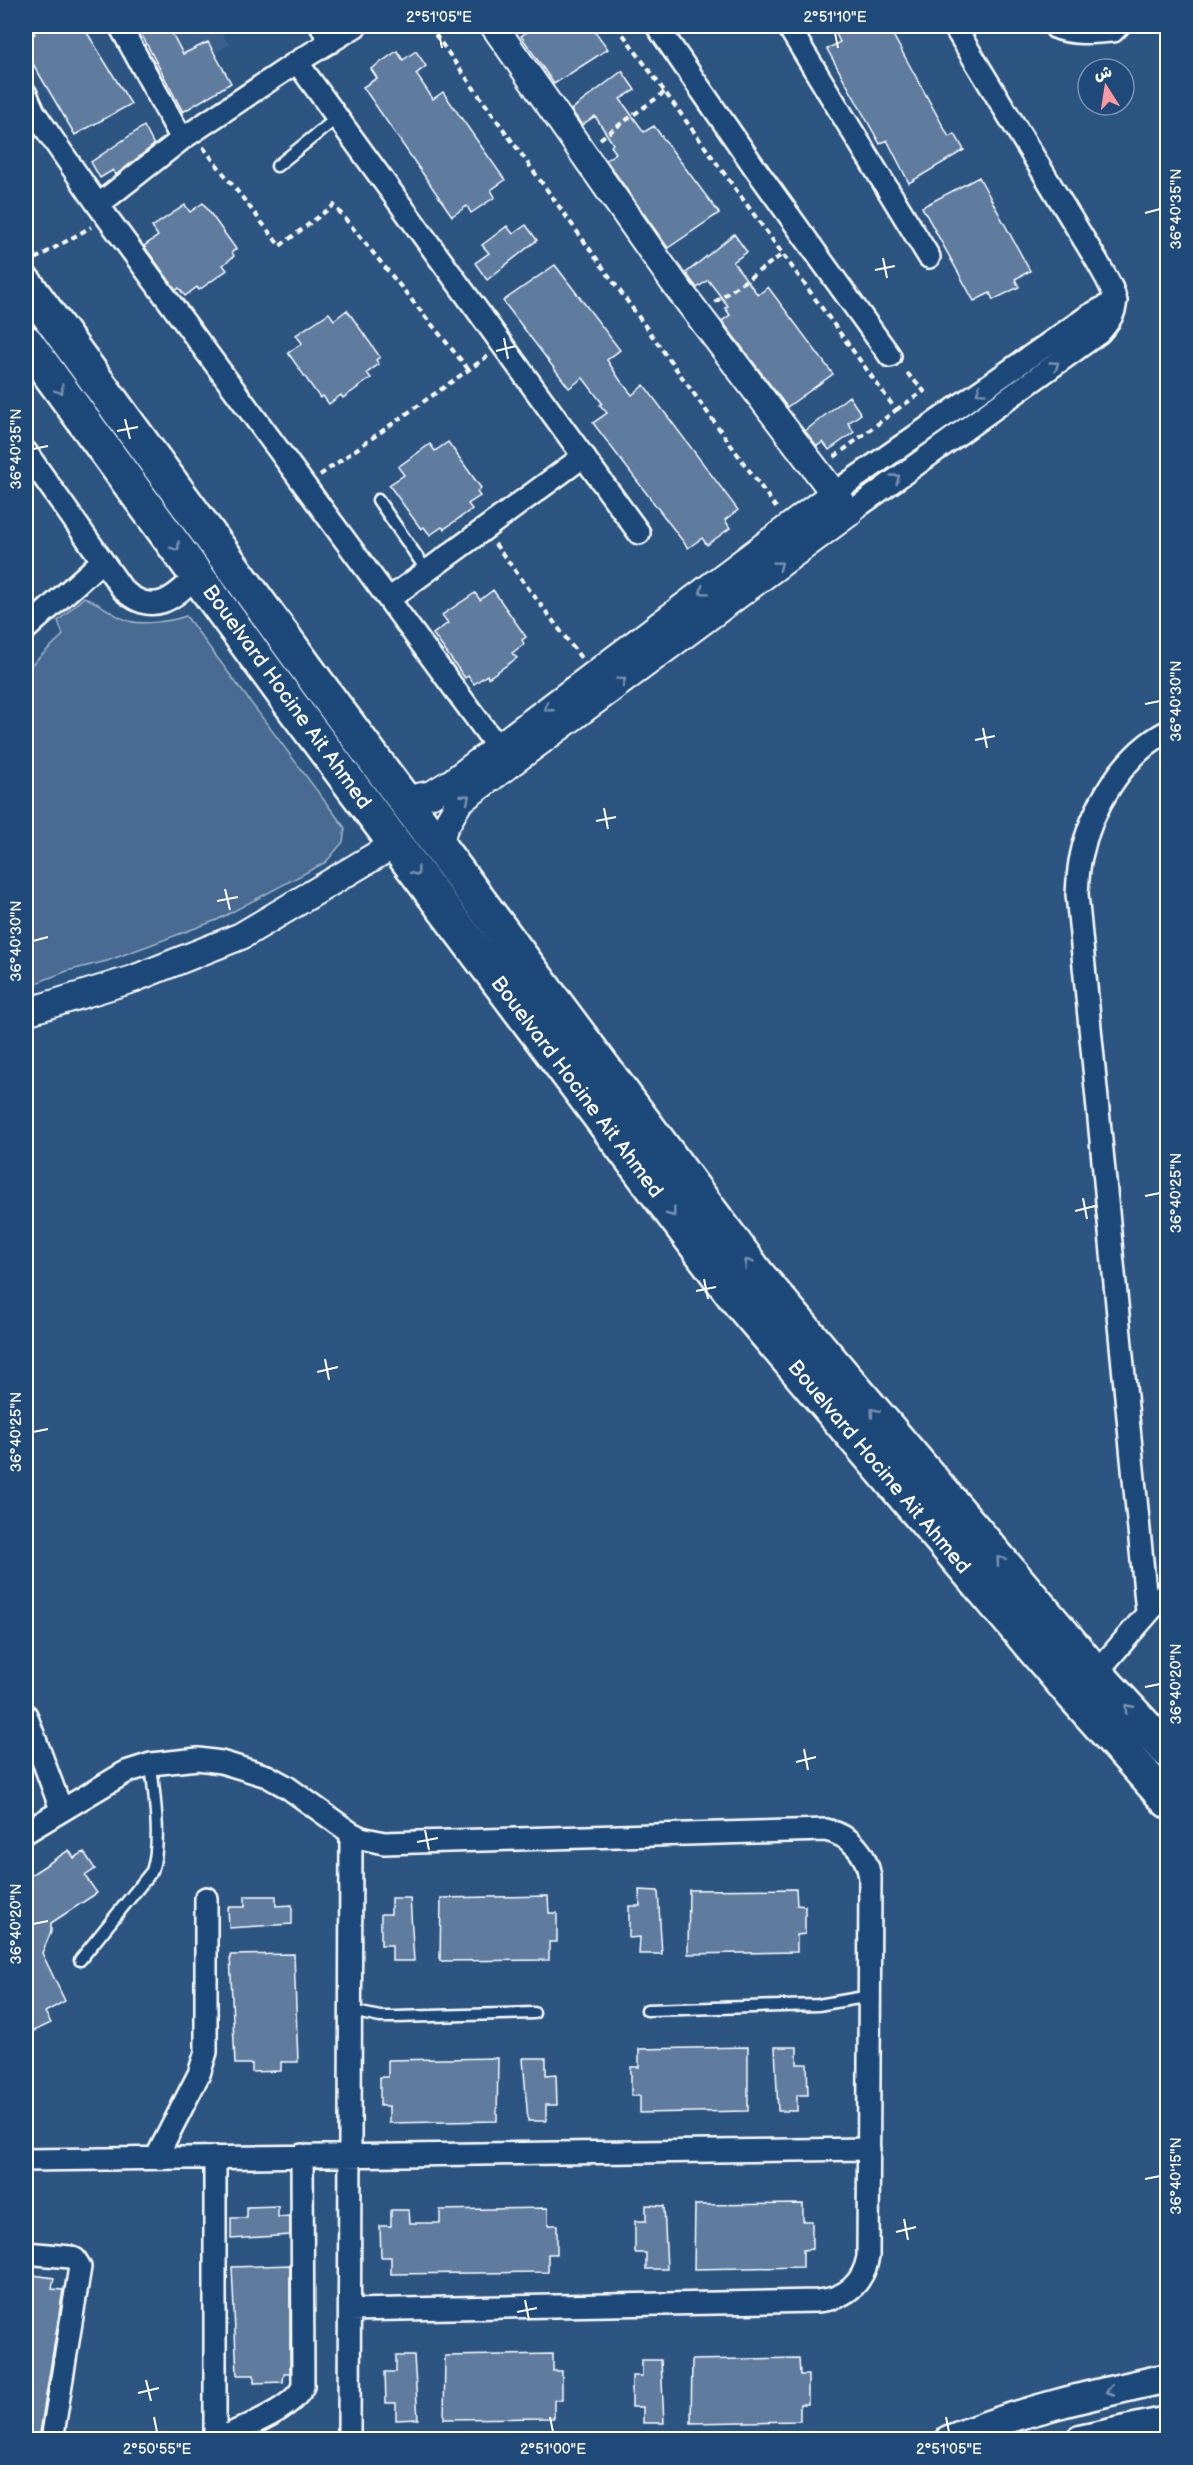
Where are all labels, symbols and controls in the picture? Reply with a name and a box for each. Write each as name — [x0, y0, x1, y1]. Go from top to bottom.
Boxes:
text: 2°51'05"E — [406, 8, 472, 27]
text: 2°51'10"E — [803, 8, 867, 27]
north arrow — [1076, 57, 1136, 117]
text: ش — [1093, 63, 1114, 85]
text: 36°40'35"N — [1167, 168, 1186, 250]
one-way arrow — [1048, 361, 1059, 372]
one-way arrow — [53, 383, 64, 394]
one-way arrow — [975, 384, 986, 395]
text: 36°40'35"N — [7, 408, 26, 490]
one-way arrow — [890, 475, 901, 486]
one-way arrow — [168, 540, 179, 551]
one-way arrow — [772, 561, 783, 572]
street label: Bouelvard Hocine Ait Ahmed — [197, 580, 377, 814]
one-way arrow — [699, 583, 710, 594]
text: 36°40'30"N — [1167, 660, 1186, 742]
one-way arrow — [616, 677, 627, 688]
one-way arrow — [543, 701, 554, 712]
one-way arrow — [459, 794, 470, 805]
one-way arrow — [409, 866, 420, 877]
text: 36°40'30"N — [7, 900, 26, 982]
street label: Bouelvard Hocine Ait Ahmed — [485, 971, 669, 1203]
text: 36°40'25"N — [1167, 1153, 1186, 1233]
one-way arrow — [664, 1207, 675, 1218]
one-way arrow — [745, 1258, 756, 1269]
street label: Bouelvard Hocine Ait Ahmed — [782, 1355, 976, 1579]
text: 36°40'25"N — [7, 1392, 26, 1472]
one-way arrow — [870, 1408, 881, 1419]
one-way arrow — [996, 1556, 1007, 1567]
text: 36°40'20"N — [1167, 1644, 1186, 1724]
one-way arrow — [1124, 1704, 1135, 1714]
text: 36°40'20"N — [7, 1884, 26, 1964]
text: 36°40'15"N — [1167, 2137, 1186, 2215]
one-way arrow — [1106, 2384, 1116, 2397]
text: 2°50'55"E — [123, 2440, 191, 2459]
text: 2°51'00"E — [520, 2440, 586, 2459]
text: 2°51'05"E — [916, 2440, 982, 2459]

